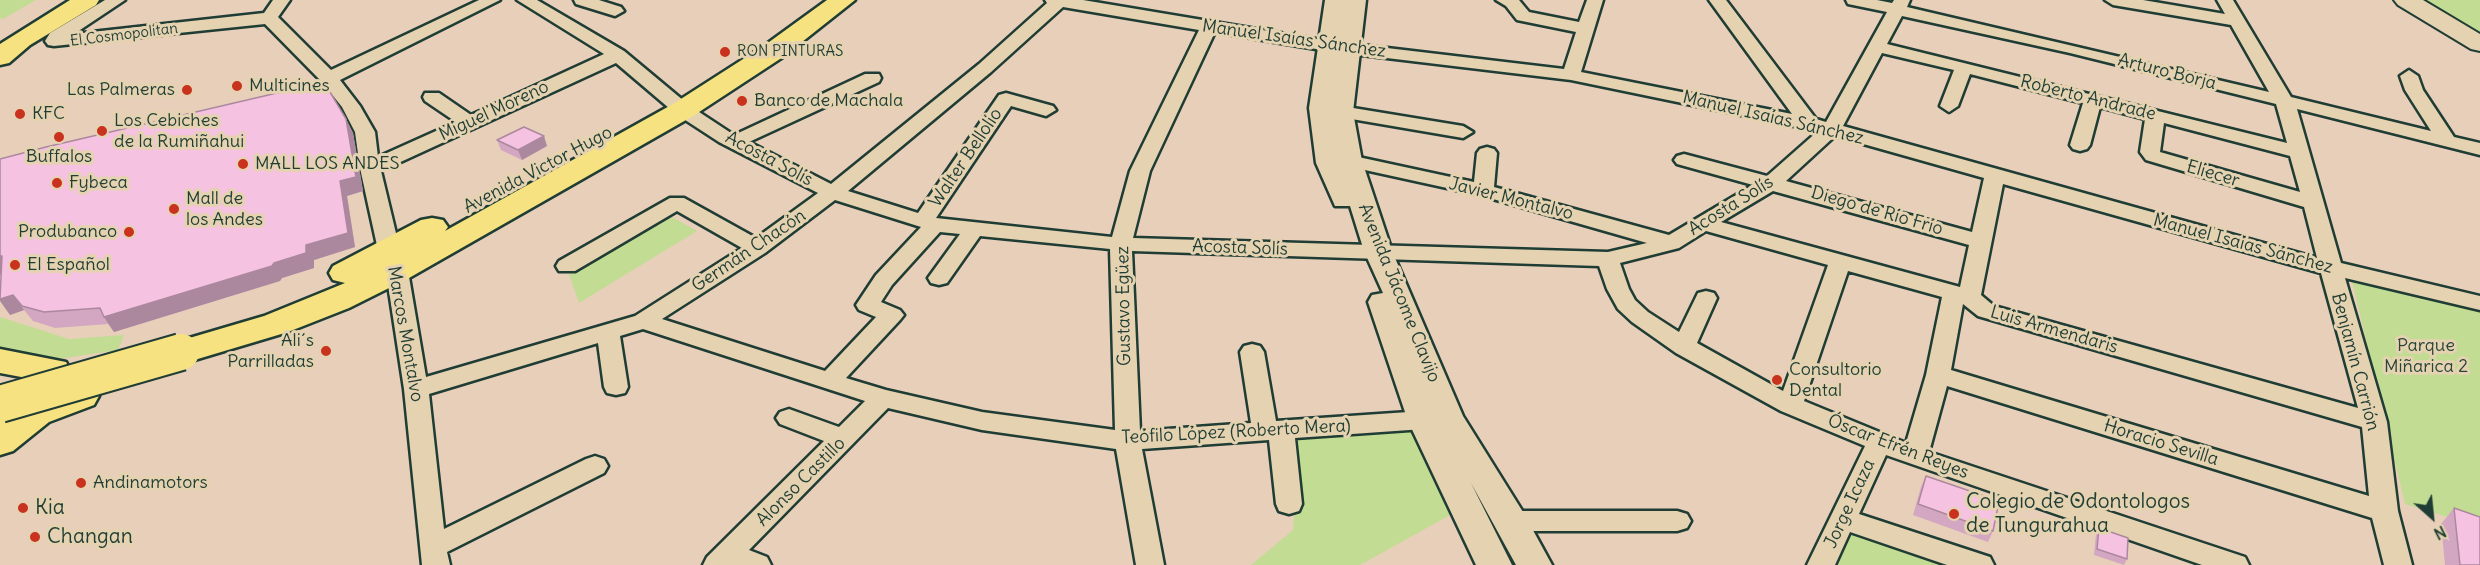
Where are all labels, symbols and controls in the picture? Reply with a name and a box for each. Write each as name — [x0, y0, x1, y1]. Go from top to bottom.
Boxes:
street label: Manuel Isaías Sánchez — [1201, 15, 1387, 63]
street label: El Cosmopolitan — [69, 19, 179, 51]
place label: RON PINTURAS — [737, 43, 843, 61]
marker: RON PINTURAS — [718, 45, 732, 59]
street label: Arturo Borja — [2116, 49, 2218, 95]
street label: Roberto Andrade — [2018, 71, 2158, 125]
place label: Multicines — [249, 75, 330, 97]
street label: Miguel Moreno — [436, 76, 552, 146]
place label: Las Palmeras — [67, 79, 175, 101]
marker: Multicines — [230, 79, 244, 93]
marker: Las Palmeras — [180, 83, 194, 97]
street label: Manuel Isaías Sánchez — [1680, 87, 1866, 149]
place label: Banco de Machala — [754, 90, 903, 112]
marker: Banco de Machala — [735, 94, 749, 108]
place label: KFC — [32, 103, 65, 125]
street label: Walter Bellolio — [925, 104, 1007, 212]
marker: KFC — [13, 107, 27, 121]
place label: Los Cebiches de la Rumiñahui — [114, 110, 244, 152]
street label: Avenida Victor Hugo — [460, 122, 616, 218]
marker: Los Cebiches de la Rumiñahui — [95, 124, 109, 138]
street label: Acosta Solís — [722, 127, 816, 191]
marker: Buffalos — [52, 130, 66, 144]
place label: Buffalos — [26, 146, 92, 168]
place label: MALL LOS ANDES — [255, 153, 400, 175]
street label: Eliecer — [2184, 156, 2242, 192]
marker: MALL LOS ANDES — [236, 157, 250, 171]
street label: Acosta Solís — [1685, 171, 1777, 241]
place label: Fybeca — [69, 172, 128, 194]
street label: Javier Montalvo — [1447, 173, 1575, 225]
marker: Fybeca — [50, 176, 64, 190]
street label: Diego de Río Frío — [1809, 182, 1945, 240]
place label: Mall de los Andes — [186, 188, 263, 230]
street label: Avenida Jácome Clavijo — [1353, 201, 1445, 385]
marker: Mall de los Andes — [167, 202, 181, 216]
street label: Germán Chacón — [688, 205, 810, 297]
street label: Manuel Isaías Sánchez — [2151, 210, 2335, 278]
place label: Produbanco — [18, 221, 117, 243]
marker: Produbanco — [122, 225, 136, 239]
street label: Acosta Solís — [1192, 236, 1288, 260]
street label: Gustavo Egüez — [1112, 246, 1136, 366]
place label: El Español — [27, 254, 110, 276]
marker: El Español — [8, 258, 22, 272]
street label: Marcos Montalvo — [382, 264, 428, 404]
street label: Benjamín Carrión — [2326, 291, 2384, 433]
street label: Luis Armendaris — [1988, 301, 2120, 359]
place label: Ali´s Parrilladas — [227, 330, 314, 372]
park label: Parque Miñarica 2 — [2384, 335, 2468, 378]
marker: Ali´s Parrilladas — [319, 344, 333, 358]
place label: Consultorio Dental — [1789, 359, 1882, 401]
marker: Consultorio Dental — [1770, 373, 1784, 387]
street label: Óscar Efrén Reyes — [1824, 410, 1972, 484]
street label: Teófilo López (Roberto Mera) — [1121, 415, 1351, 449]
street label: Horacio Sevilla — [2101, 415, 2221, 471]
street label: Alonso Castillo — [752, 433, 850, 531]
street label: Jorge Icaza — [1820, 456, 1880, 552]
place label: Andinamotors — [93, 472, 208, 494]
marker: Andinamotors — [74, 476, 88, 490]
north arrow — [2402, 487, 2462, 547]
place label: Colegio de Odontologos de Tungurahua — [1966, 489, 2190, 539]
place label: Kia — [35, 495, 65, 521]
marker: Kia — [16, 501, 30, 515]
marker: Colegio de Odontologos de Tungurahua — [1947, 507, 1961, 521]
text: N — [2431, 522, 2450, 544]
place label: Changan — [47, 524, 133, 550]
marker: Changan — [28, 530, 42, 544]

